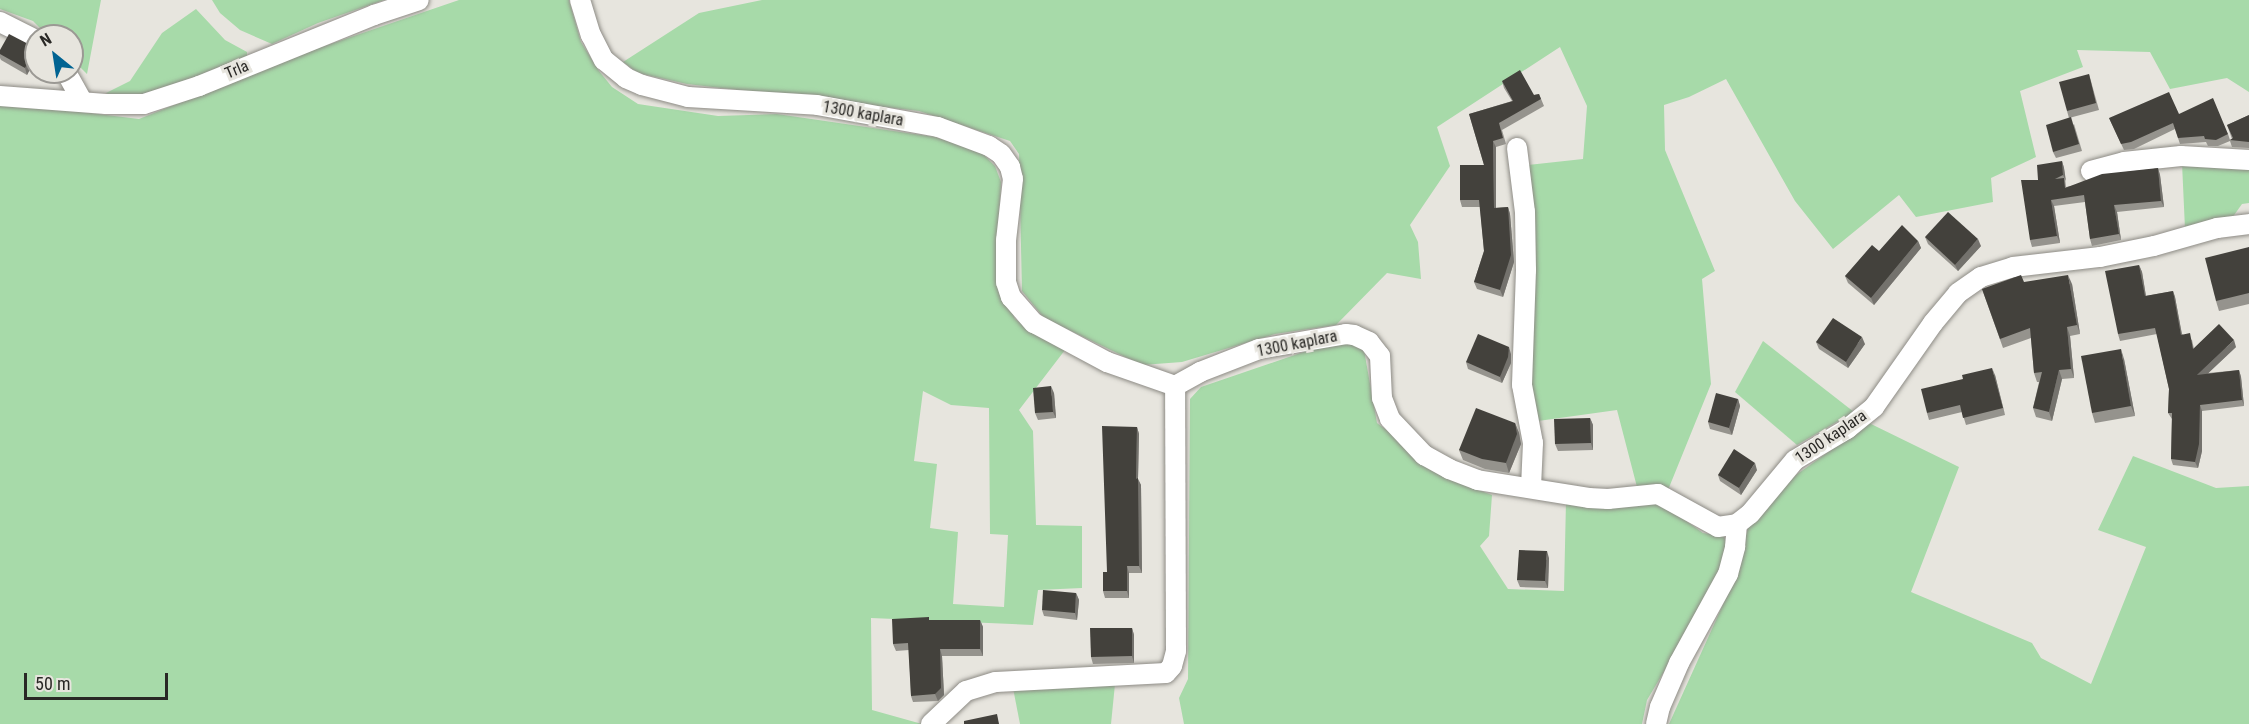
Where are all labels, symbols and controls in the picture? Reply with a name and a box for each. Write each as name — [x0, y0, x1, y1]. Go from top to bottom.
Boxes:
north arrow — [24, 24, 84, 84]
text: N — [37, 29, 55, 50]
street label: Trla — [222, 56, 252, 84]
street label: 1300 kaplara — [821, 97, 905, 131]
street label: 1300 kaplara — [1255, 327, 1339, 361]
street label: 1300 kaplara — [1792, 406, 1870, 468]
scale bar — [27, 661, 171, 699]
text: 50 m — [35, 673, 70, 694]

